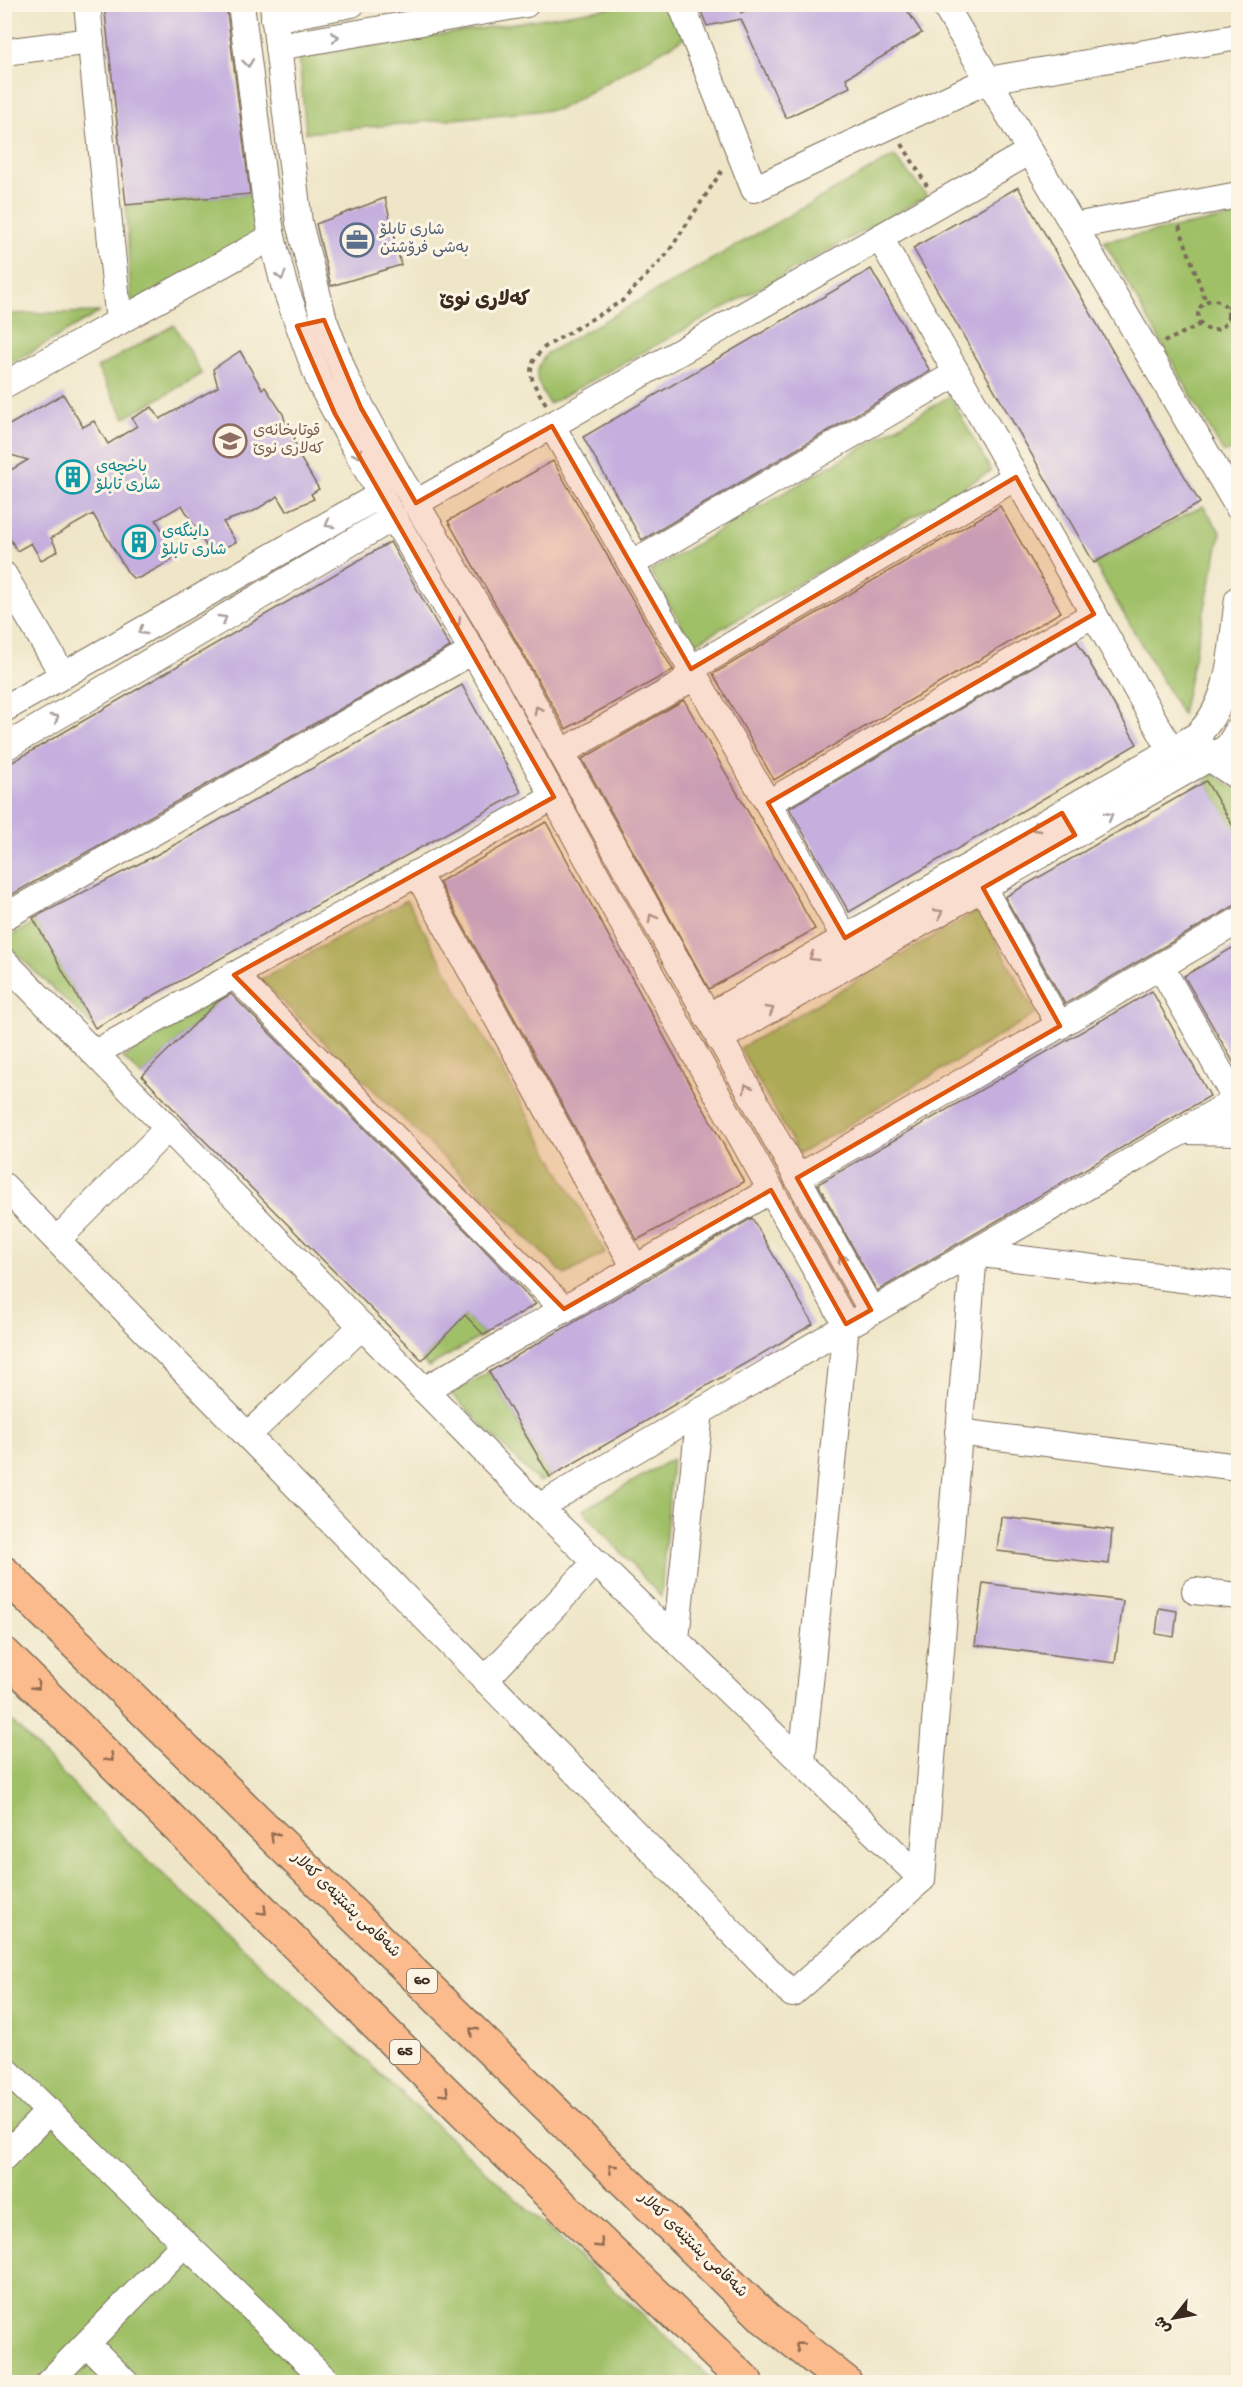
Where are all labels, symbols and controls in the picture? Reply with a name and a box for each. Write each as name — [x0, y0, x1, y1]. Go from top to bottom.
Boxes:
one-way arrow — [330, 31, 340, 44]
one-way arrow — [242, 58, 254, 67]
office icon: شاری تابلۆ بەشی فرۆشتن — [339, 222, 375, 258]
place label: شاری تابلۆ بەشی فرۆشتن — [378, 222, 469, 259]
one-way arrow — [274, 271, 287, 281]
district label: کەلاری نوێ — [439, 289, 530, 313]
school or university icon: قوتابخانەی کەلاری نوێ — [212, 423, 248, 459]
place label: قوتابخانەی کەلاری نوێ — [253, 423, 324, 460]
one-way arrow — [351, 448, 362, 459]
building icon: باخچەی شاری تابلۆ — [55, 459, 91, 495]
place label: باخچەی شاری تابلۆ — [94, 459, 161, 496]
one-way arrow — [325, 516, 335, 528]
place label: داینگەی شاری تابلۆ — [160, 521, 227, 561]
building icon: داینگەی شاری تابلۆ — [121, 524, 157, 560]
one-way arrow — [217, 614, 227, 626]
one-way arrow — [450, 616, 461, 626]
one-way arrow — [138, 623, 148, 635]
one-way arrow — [534, 706, 545, 717]
one-way arrow — [49, 714, 59, 725]
one-way arrow — [1103, 812, 1113, 823]
one-way arrow — [1032, 820, 1042, 832]
one-way arrow — [933, 909, 944, 920]
one-way arrow — [647, 914, 659, 924]
one-way arrow — [808, 949, 819, 961]
one-way arrow — [764, 1005, 774, 1017]
one-way arrow — [743, 1084, 754, 1094]
one-way arrow — [838, 1254, 849, 1265]
one-way arrow — [29, 1678, 40, 1689]
one-way arrow — [102, 1751, 113, 1762]
one-way arrow — [270, 1832, 280, 1843]
street label: شەقامی پشتێنەی کەلار — [285, 1848, 403, 1963]
one-way arrow — [255, 1903, 266, 1914]
road number: 60 — [407, 1969, 437, 1993]
one-way arrow — [470, 2028, 481, 2039]
road number: 65 — [390, 2040, 420, 2064]
one-way arrow — [439, 2086, 449, 2097]
one-way arrow — [609, 2164, 619, 2175]
street label: شەقامی پشتێنەی کەلار — [632, 2188, 750, 2303]
one-way arrow — [593, 2237, 603, 2248]
north arrow — [1144, 2288, 1204, 2348]
text: ش — [1151, 2311, 1177, 2336]
one-way arrow — [795, 2342, 806, 2353]

